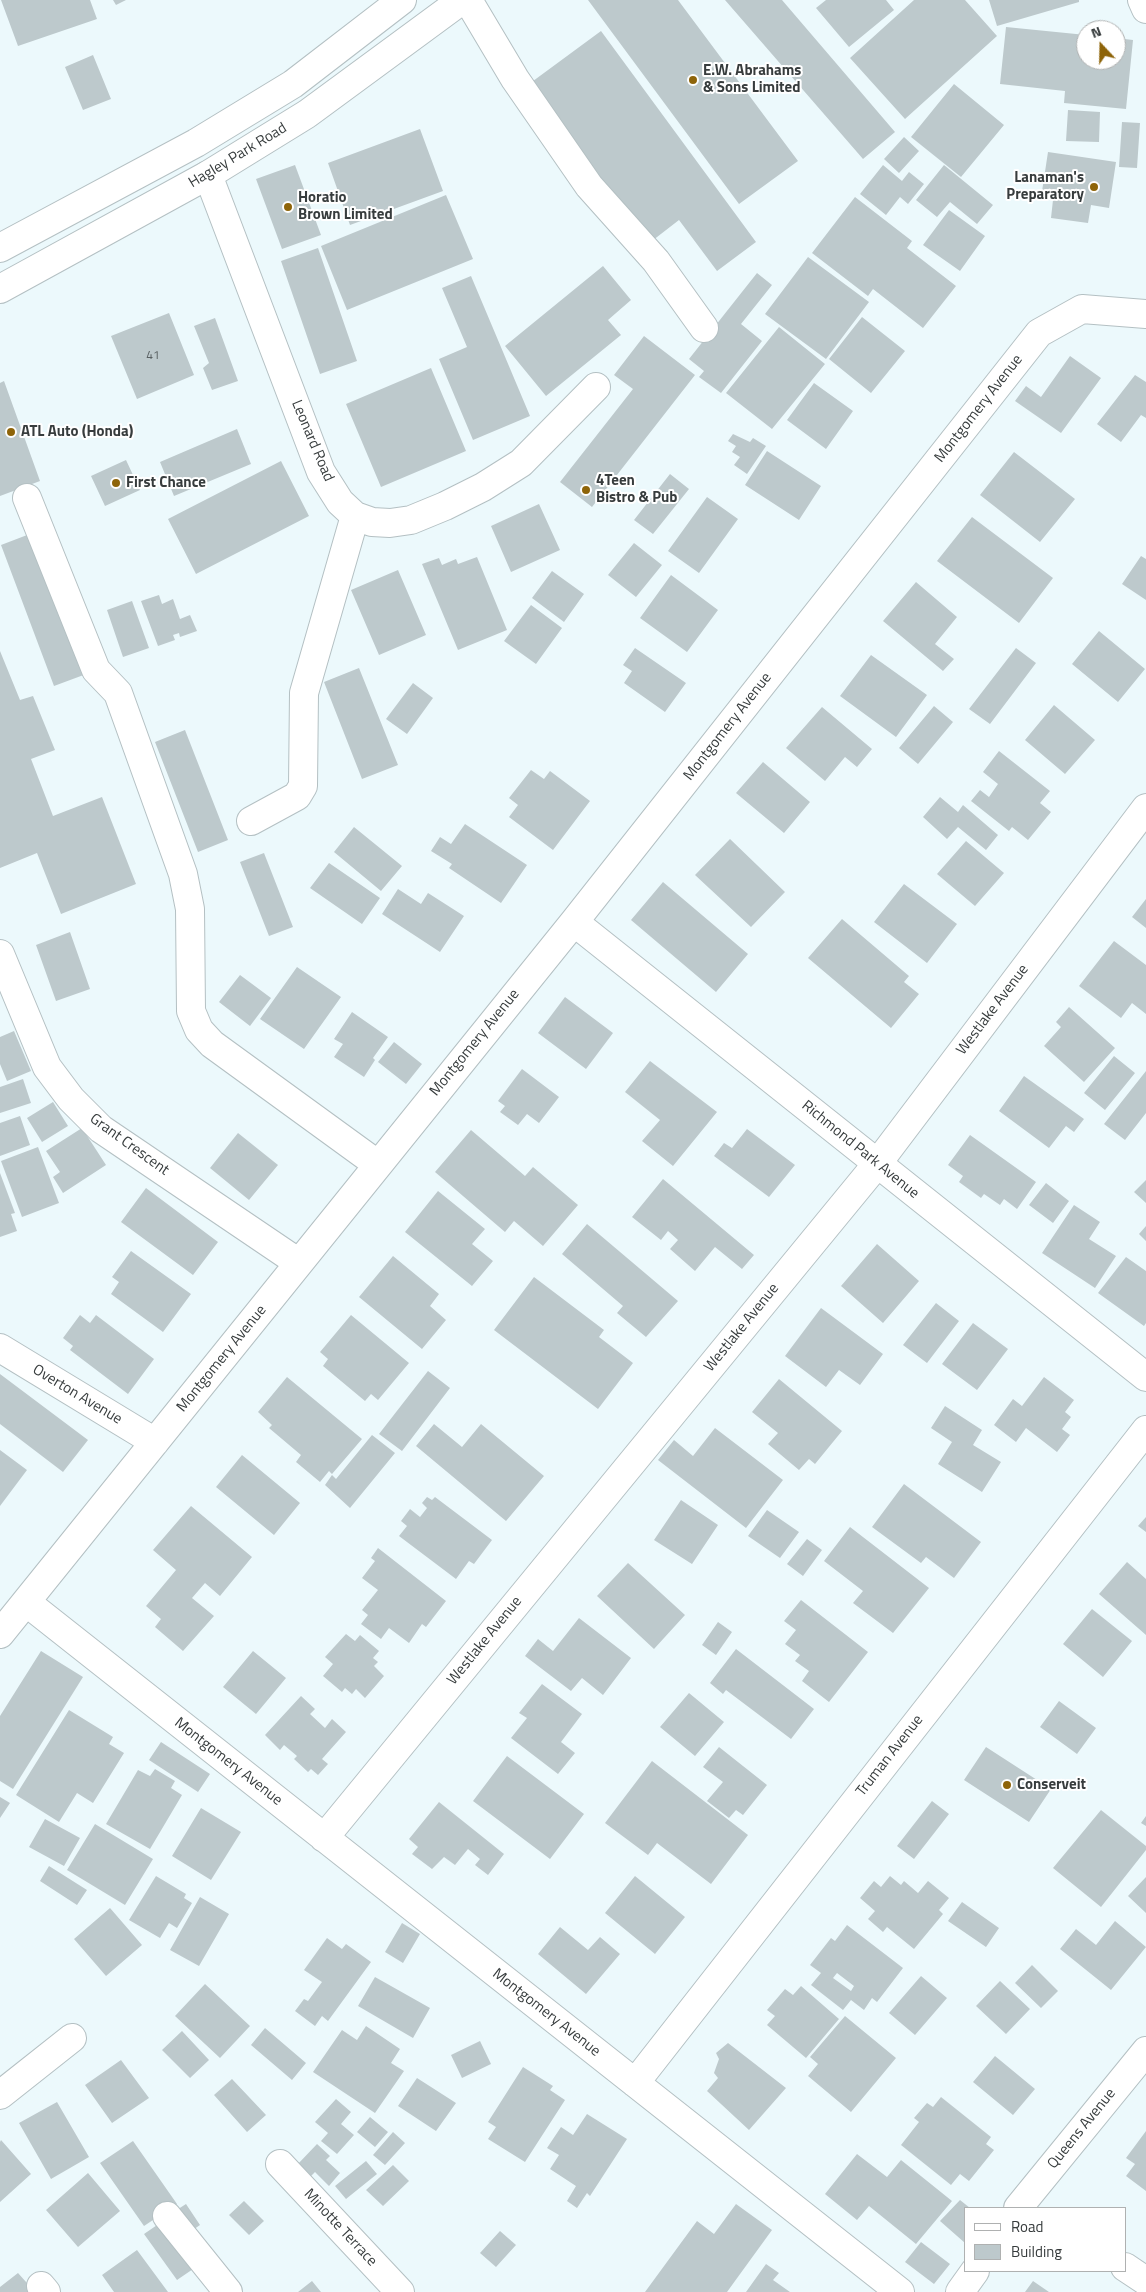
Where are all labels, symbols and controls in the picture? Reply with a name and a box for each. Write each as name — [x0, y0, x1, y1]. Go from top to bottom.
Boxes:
north arrow — [1076, 20, 1126, 70]
text: N — [1088, 20, 1104, 43]
place label: E.W. Abrahams & Sons Limited — [703, 62, 801, 97]
marker: E.W. Abrahams & Sons Limited — [687, 74, 699, 86]
street label: Hagley Park Road — [186, 120, 290, 192]
place label: Lanaman's Preparatory — [1006, 169, 1084, 204]
marker: Lanaman's Preparatory — [1088, 181, 1100, 193]
place label: Horatio Brown Limited — [298, 189, 393, 224]
marker: Horatio Brown Limited — [282, 201, 294, 213]
house number: 41 — [146, 349, 160, 363]
street label: Montgomery Avenue — [931, 351, 1027, 467]
street label: Leonard Road — [287, 397, 337, 485]
place label: ATL Auto (Honda) — [21, 423, 133, 441]
marker: ATL Auto (Honda) — [5, 426, 17, 438]
place label: 4Teen Bistro & Pub — [596, 472, 678, 507]
place label: First Chance — [126, 474, 206, 492]
marker: First Chance — [110, 477, 122, 489]
marker: 4Teen Bistro & Pub — [580, 484, 592, 496]
street label: Montgomery Avenue — [680, 669, 776, 785]
street label: Westlake Avenue — [953, 961, 1033, 1059]
street label: Montgomery Avenue — [426, 986, 524, 1100]
street label: Richmond Park Avenue — [798, 1097, 922, 1203]
street label: Grant Crescent — [86, 1110, 172, 1180]
street label: Westlake Avenue — [701, 1280, 783, 1376]
street label: Montgomery Avenue — [173, 1302, 271, 1416]
street label: Overton Avenue — [29, 1361, 125, 1429]
street label: Westlake Avenue — [444, 1593, 526, 1689]
street label: Truman Avenue — [853, 1712, 927, 1800]
street label: Montgomery Avenue — [170, 1714, 286, 1810]
place label: Conserveit — [1017, 1776, 1086, 1794]
marker: Conserveit — [1001, 1779, 1013, 1791]
street label: Montgomery Avenue — [488, 1965, 604, 2061]
street label: Queens Avenue — [1044, 2085, 1120, 2173]
street label: Minotte Terrace — [300, 2186, 380, 2270]
legend — [964, 2207, 1126, 2272]
text: Road — [1011, 2215, 1043, 2238]
text: Building — [1011, 2240, 1062, 2263]

